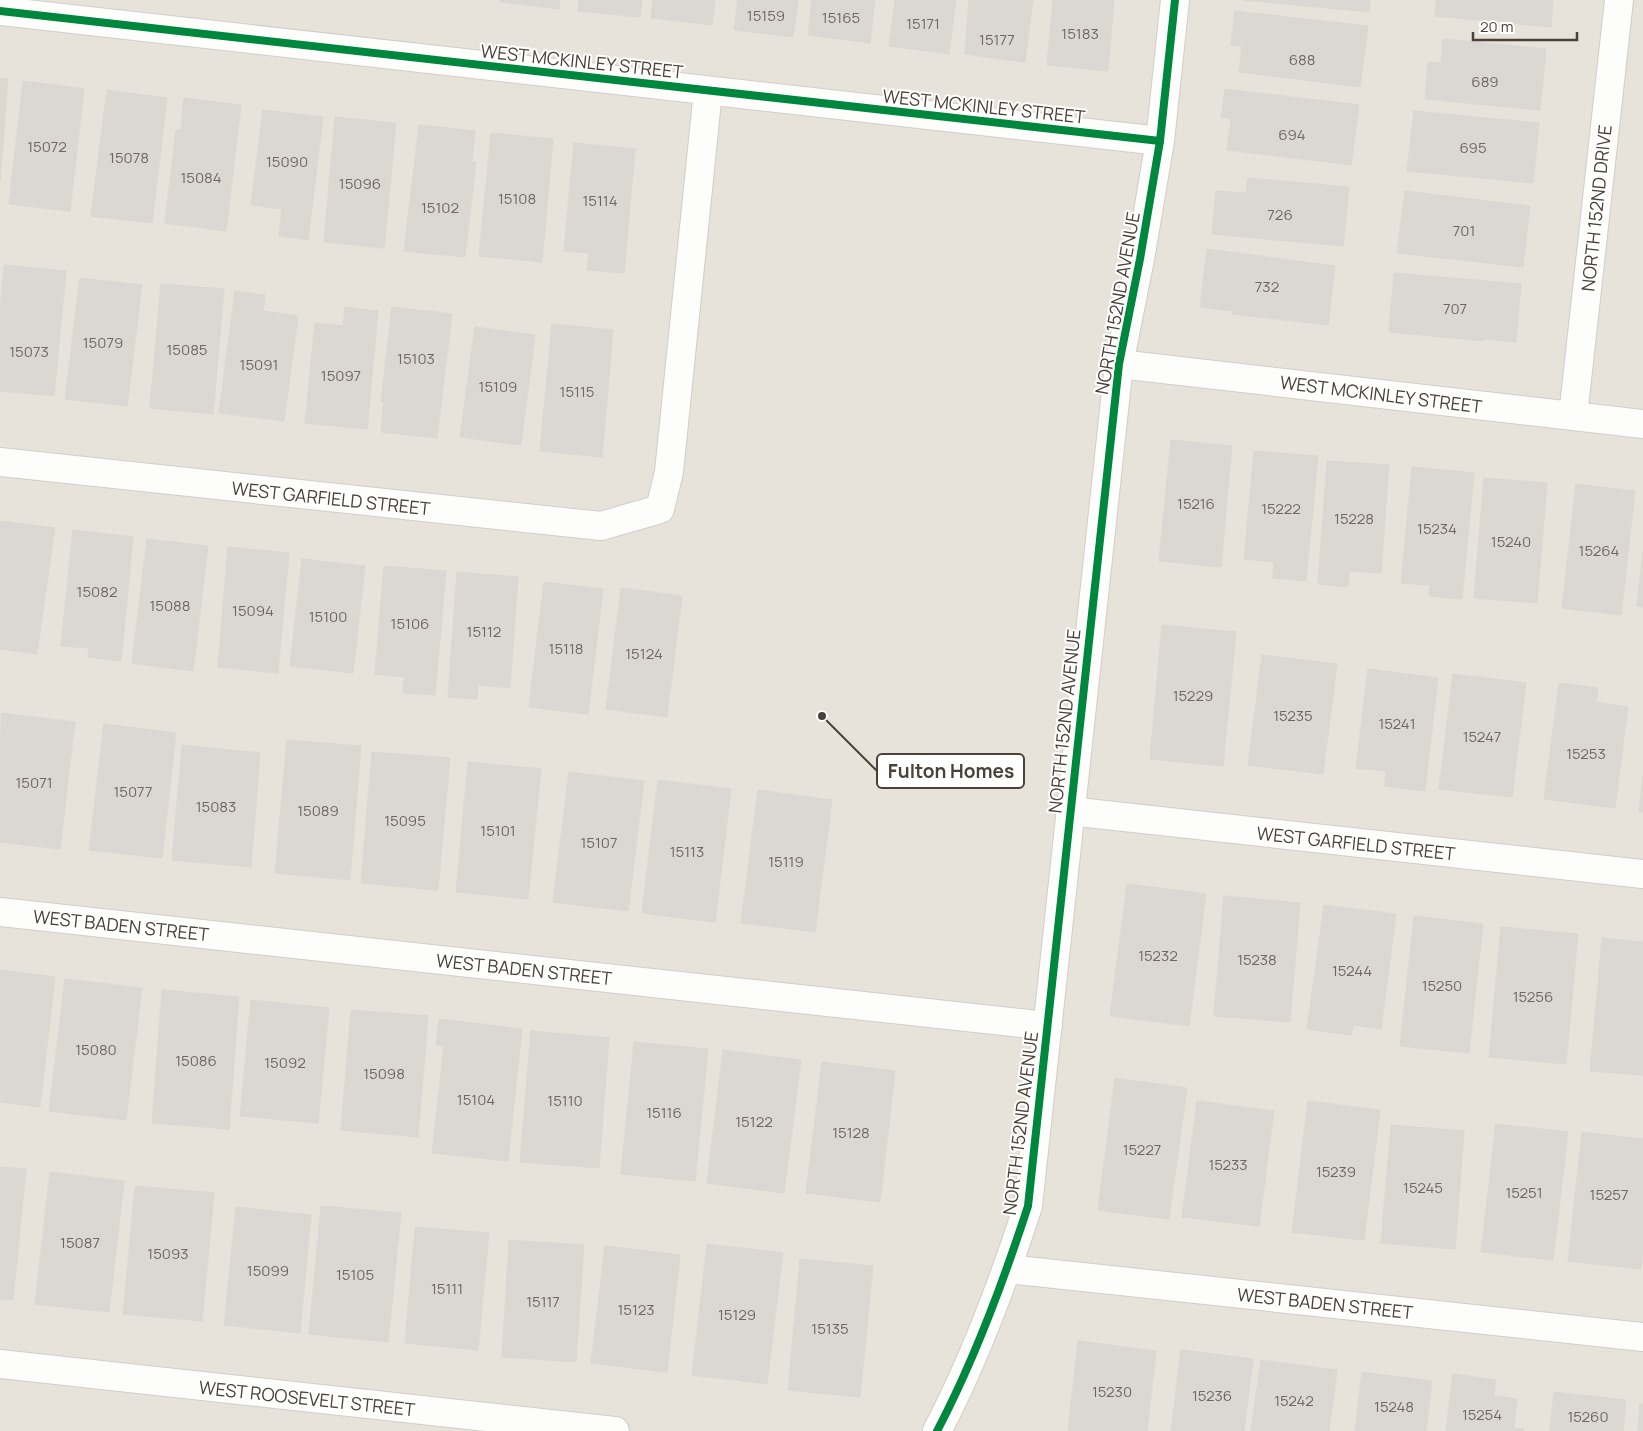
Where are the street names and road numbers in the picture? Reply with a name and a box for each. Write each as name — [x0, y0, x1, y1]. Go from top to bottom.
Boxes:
street label: WEST MCKINLEY STREET — [480, 38, 685, 84]
street label: WEST MCKINLEY STREET — [882, 83, 1087, 129]
street label: NORTH 152ND DRIVE — [1575, 124, 1617, 292]
street label: NORTH 152ND AVENUE — [1089, 210, 1145, 396]
street label: WEST MCKINLEY STREET — [1279, 370, 1484, 418]
street label: WEST GARFIELD STREET — [231, 476, 432, 520]
street label: NORTH 152ND AVENUE — [1042, 628, 1086, 814]
street label: WEST GARFIELD STREET — [1256, 821, 1457, 865]
street label: WEST BADEN STREET — [32, 904, 210, 946]
street label: WEST BADEN STREET — [435, 948, 613, 990]
street label: NORTH 152ND AVENUE — [997, 1030, 1043, 1216]
street label: WEST BADEN STREET — [1236, 1282, 1414, 1324]
street label: WEST ROOSEVELT STREET — [198, 1375, 416, 1421]

